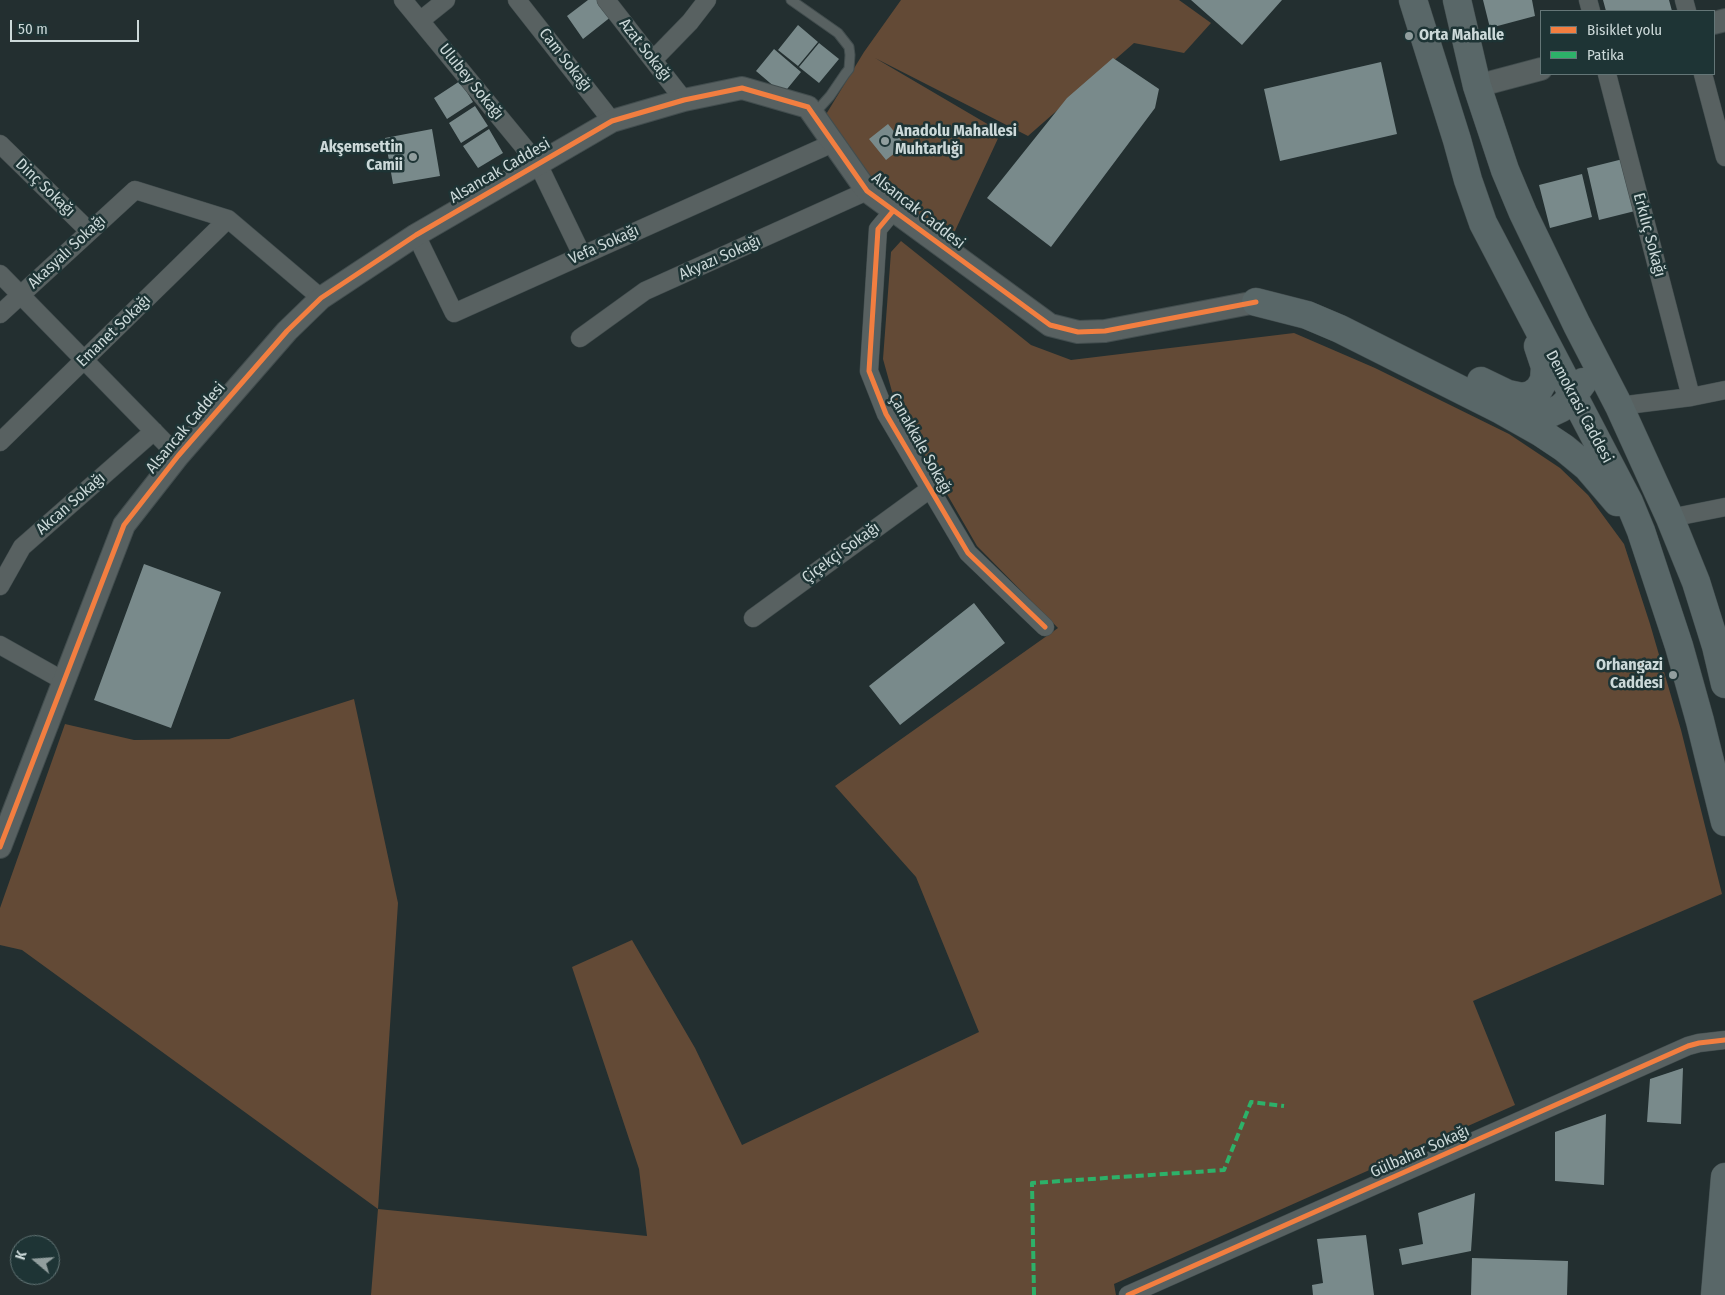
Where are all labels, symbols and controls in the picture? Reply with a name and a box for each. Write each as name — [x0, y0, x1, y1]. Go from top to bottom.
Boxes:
scale bar — [12, 10, 141, 42]
legend — [1540, 10, 1715, 75]
street label: Azat Sokağı — [615, 15, 675, 85]
text: 50 m — [18, 20, 48, 38]
text: Bisiklet yolu — [1587, 21, 1662, 39]
street label: Cam Sokağı — [534, 25, 596, 95]
place label: Orta Mahalle — [1419, 26, 1504, 46]
marker: Orta Mahalle — [1403, 30, 1415, 42]
street label: Ulubey Sokağı — [435, 40, 507, 124]
text: Patika — [1587, 46, 1624, 64]
place label: Anadolu Mahallesi Muhtarlığı — [895, 122, 1017, 160]
street label: Alsancak Caddesi — [446, 134, 554, 208]
marker: Anadolu Mahallesi Muhtarlığı — [879, 135, 891, 147]
place label: Akşemsettin Camii — [320, 138, 403, 176]
marker: Akşemsettin Camii — [407, 151, 419, 163]
street label: Dinç Sokağı — [11, 155, 79, 221]
street label: Alsancak Caddesi — [868, 169, 968, 253]
street label: Erkılıç Sokağı — [1629, 191, 1669, 279]
street label: Akasyalı Sokağı — [24, 211, 110, 293]
street label: Vefa Sokağı — [566, 221, 642, 269]
street label: Akyazı Sokağı — [676, 231, 764, 285]
street label: Emanet Sokağı — [73, 291, 155, 371]
street label: Demokrasi Caddesi — [1541, 348, 1617, 466]
street label: Alsancak Caddesi — [142, 379, 230, 477]
street label: Çanakkale Sokağı — [884, 390, 956, 498]
street label: Akcan Sokağı — [33, 469, 109, 539]
street label: Çiçekçi Sokağı — [798, 518, 884, 588]
place label: Orhangazi Caddesi — [1596, 656, 1663, 694]
marker: Orhangazi Caddesi — [1667, 669, 1679, 681]
street label: Gülbahar Sokağı — [1368, 1122, 1472, 1182]
north arrow — [10, 1235, 60, 1285]
text: K — [12, 1249, 31, 1262]

